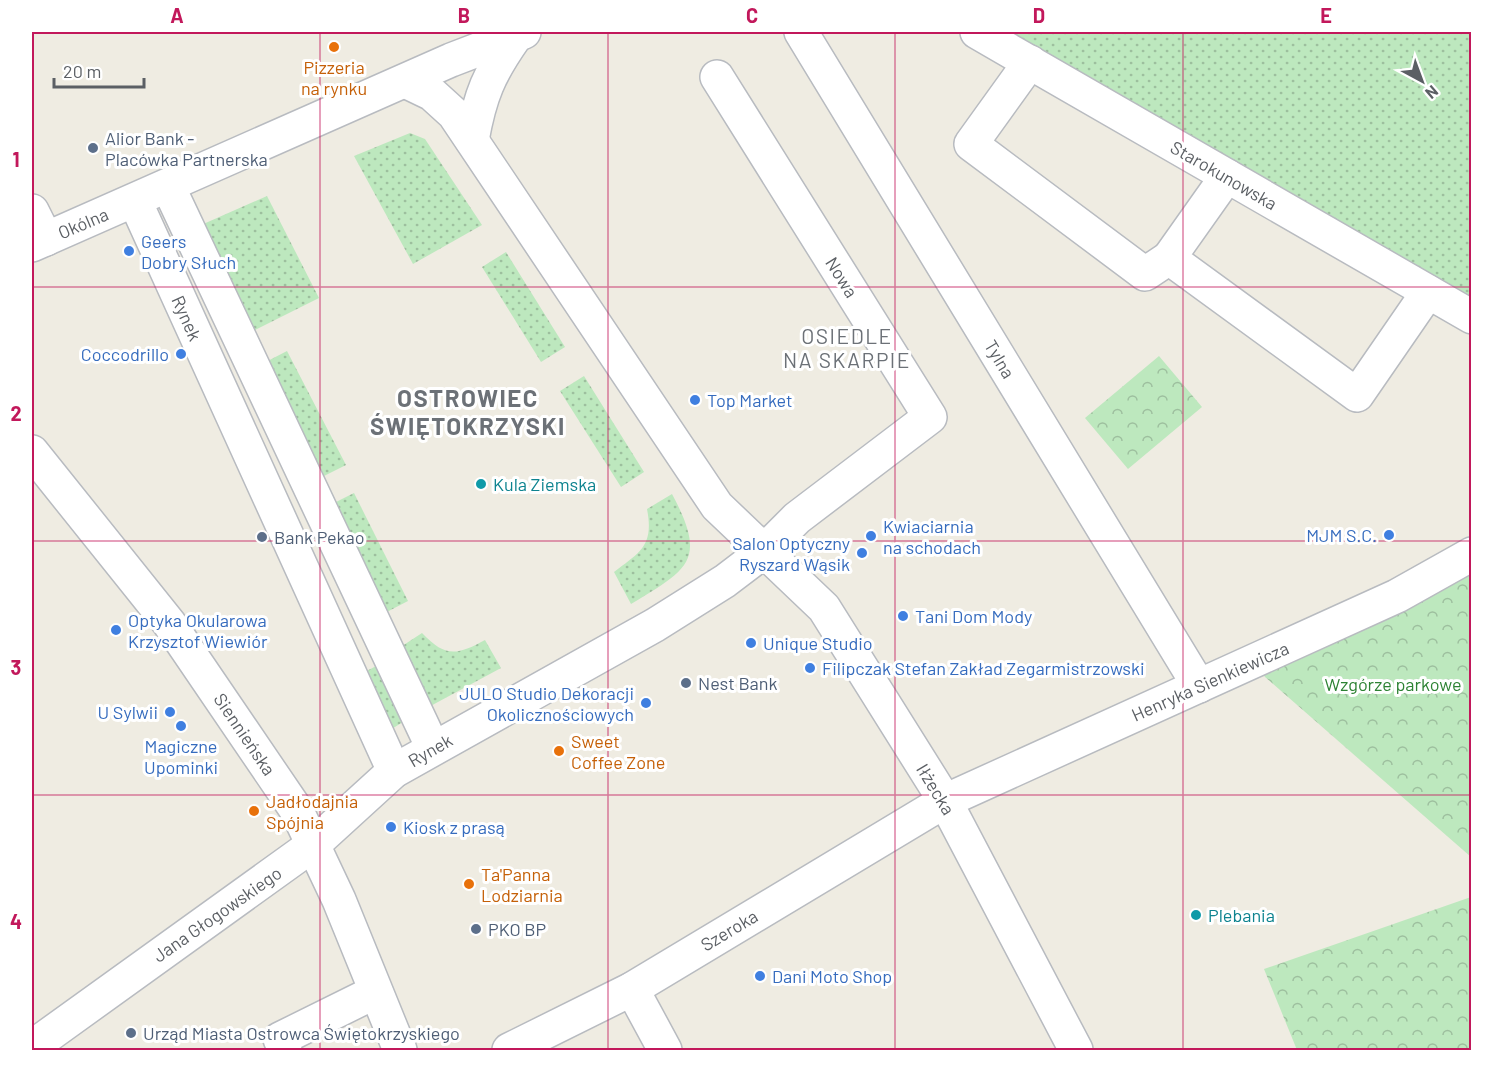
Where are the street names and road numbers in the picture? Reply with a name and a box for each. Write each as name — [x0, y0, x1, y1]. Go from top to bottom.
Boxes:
street label: Starokunowska — [1167, 136, 1281, 214]
street label: Okólna — [55, 203, 111, 243]
street label: Nowa — [821, 253, 863, 301]
street label: Rynek — [167, 292, 207, 344]
street label: Tylna — [980, 336, 1020, 382]
street label: Henryka Sienkiewicza — [1128, 636, 1292, 726]
street label: Siennieńska — [209, 689, 281, 779]
street label: Rynek — [404, 729, 456, 771]
street label: Iłżecka — [912, 759, 960, 819]
street label: Jana Głogowskiego — [148, 861, 286, 967]
street label: Szeroka — [697, 904, 761, 956]

